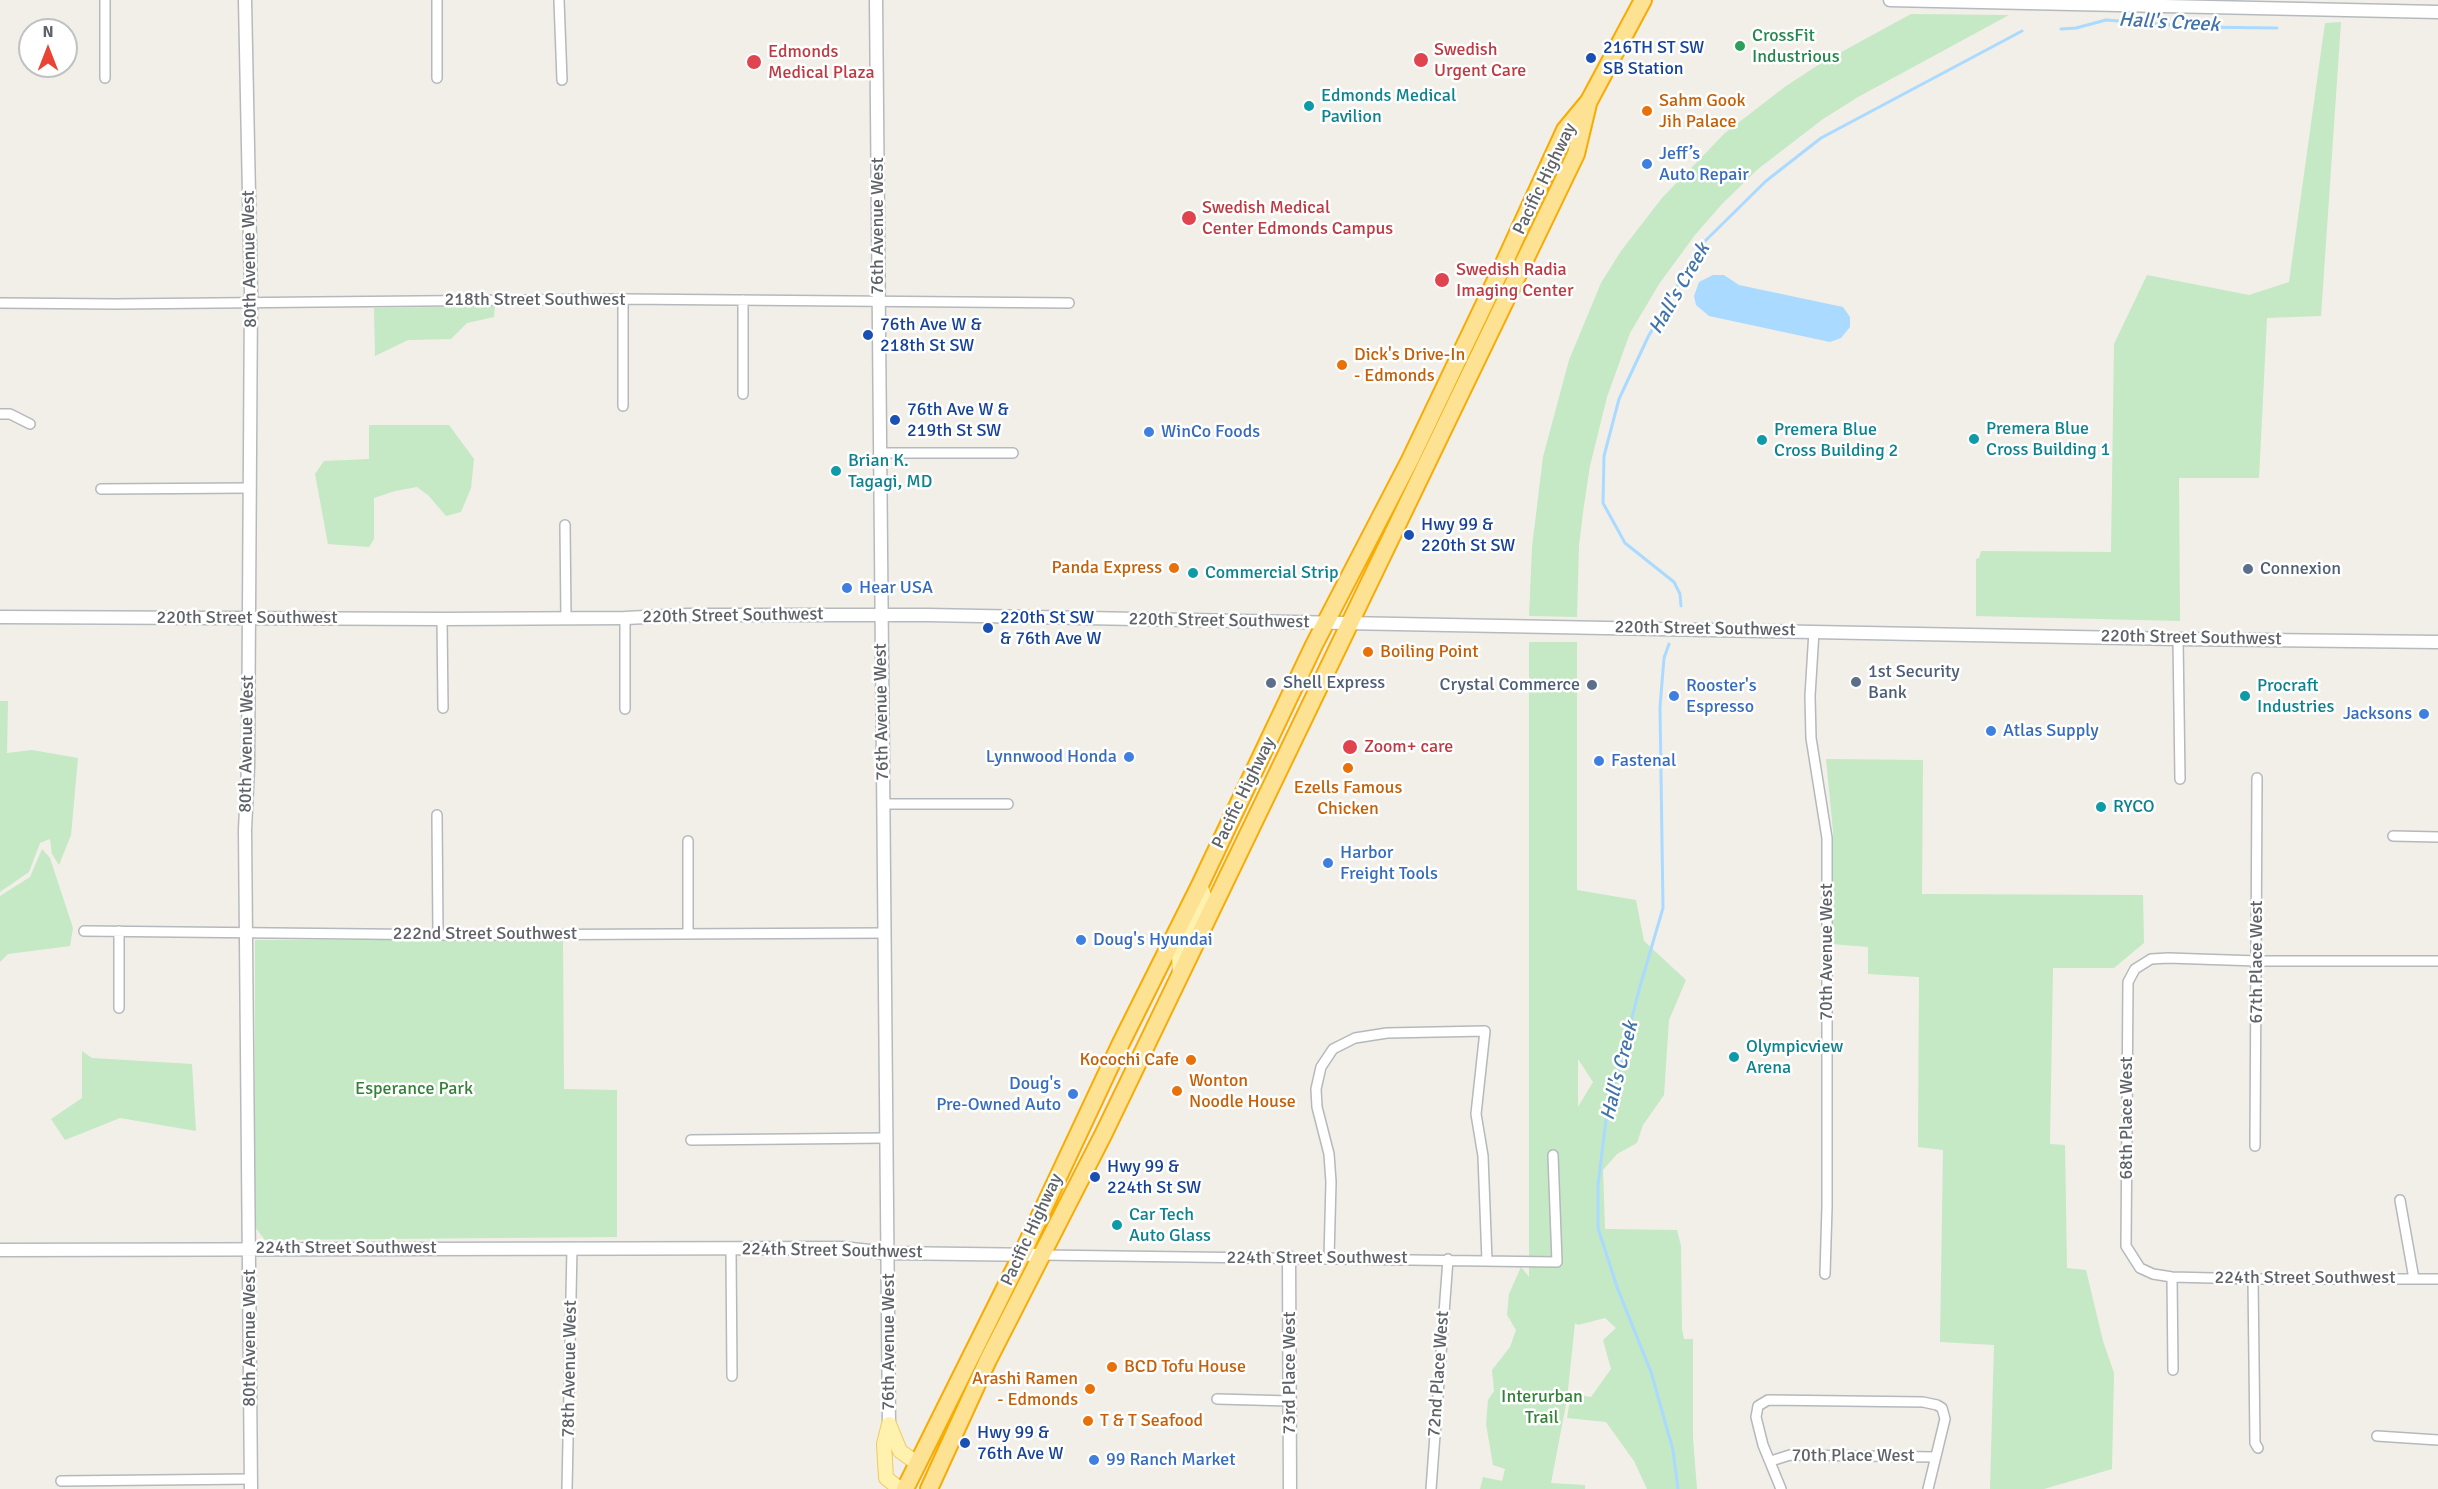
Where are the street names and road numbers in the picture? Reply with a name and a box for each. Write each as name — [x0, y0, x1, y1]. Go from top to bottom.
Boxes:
street label: Pacific Highway — [1509, 120, 1581, 238]
street label: 76th Avenue West — [867, 157, 889, 295]
street label: 80th Avenue West — [238, 190, 262, 328]
street label: 218th Street Southwest — [444, 289, 626, 311]
street label: 220th Street Southwest — [642, 604, 824, 628]
street label: 220th Street Southwest — [156, 607, 338, 629]
street label: 220th Street Southwest — [1128, 609, 1310, 633]
street label: 220th Street Southwest — [1614, 617, 1796, 641]
street label: 220th Street Southwest — [2100, 626, 2282, 650]
street label: 76th Avenue West — [870, 643, 894, 781]
street label: 80th Avenue West — [235, 675, 259, 813]
street label: Pacific Highway — [1208, 734, 1280, 852]
street label: 70th Avenue West — [1816, 883, 1838, 1021]
street label: 67th Place West — [2246, 900, 2268, 1024]
street label: 222nd Street Southwest — [393, 923, 577, 945]
street label: 68th Place West — [2116, 1056, 2138, 1180]
street label: Pacific Highway — [997, 1170, 1067, 1290]
street label: 224th Street Southwest — [255, 1237, 437, 1259]
street label: 224th Street Southwest — [741, 1239, 923, 1263]
street label: 224th Street Southwest — [1226, 1247, 1408, 1269]
street label: 224th Street Southwest — [2214, 1267, 2396, 1289]
street label: 80th Avenue West — [239, 1269, 261, 1407]
street label: 76th Avenue West — [878, 1273, 900, 1411]
street label: 78th Avenue West — [558, 1300, 582, 1438]
street label: 72nd Place West — [1424, 1310, 1454, 1438]
street label: 73rd Place West — [1279, 1311, 1301, 1435]
street label: 70th Place West — [1791, 1445, 1915, 1467]

